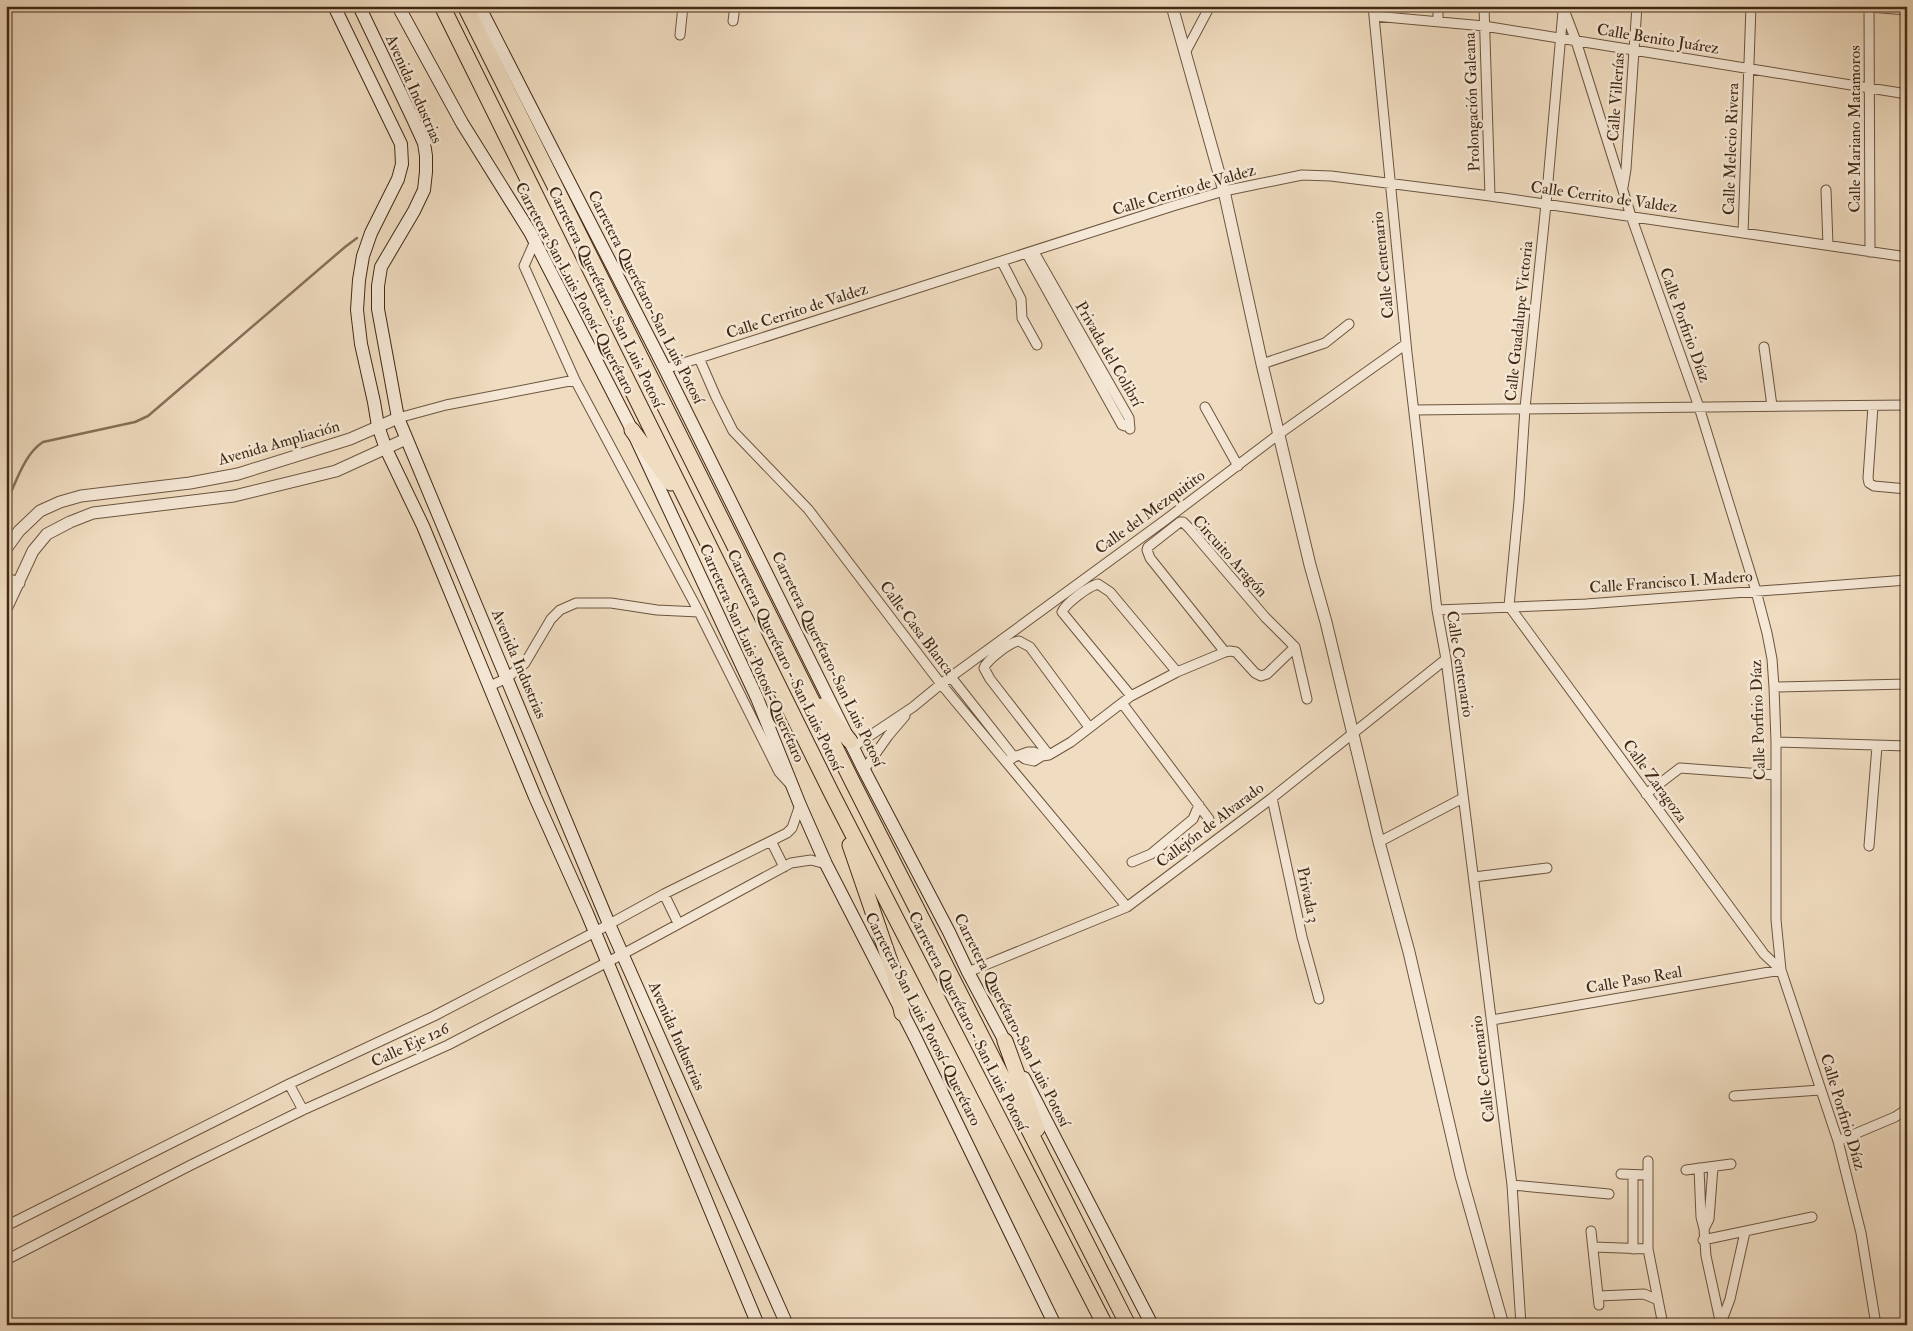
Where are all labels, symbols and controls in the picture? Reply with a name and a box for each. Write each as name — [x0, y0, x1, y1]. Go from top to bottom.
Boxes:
street label: Calle Benito Juárez — [1595, 19, 1721, 60]
street label: Avenida Industrias — [381, 30, 447, 147]
street label: Prolongación Galeana — [1460, 32, 1484, 172]
street label: Calle Mariano Matamoros — [1845, 45, 1865, 213]
street label: Calle Villerías — [1603, 52, 1629, 142]
street label: Calle Melecio Rivera — [1719, 82, 1743, 215]
street label: Calle Cerrito de Valdez — [1110, 160, 1258, 220]
street label: Calle Cerrito de Valdez — [1529, 177, 1679, 217]
street label: Carretera San Luis Potosí-Querétaro — [511, 179, 640, 398]
street label: Carretera Querétaro - San Luis Potosí — [544, 183, 669, 412]
street label: Carretera Querétaro-San Luis Potosí — [583, 187, 710, 409]
street label: Calle Centenario — [1367, 210, 1399, 320]
street label: Calle Guadalupe Victoria — [1501, 239, 1538, 402]
street label: Calle Porfirio Díaz — [1655, 265, 1715, 385]
street label: Calle Cerrito de Valdez — [724, 279, 871, 343]
street label: Privada del Colibrí — [1071, 298, 1148, 412]
street label: Avenida Ampliación — [215, 416, 342, 471]
street label: Calle del Mezquitito — [1091, 465, 1209, 559]
street label: Circuito Aragón — [1188, 511, 1272, 601]
street label: Carretera San Luis Potosí-Querétaro — [695, 541, 809, 766]
street label: Carretera Querétaro - San Luis Potosí — [723, 546, 848, 775]
street label: Carretera Querétaro-San Luis Potosí — [767, 548, 890, 771]
street label: Calle Francisco I. Madero — [1589, 566, 1754, 598]
street label: Calle Casa Blanca — [875, 577, 959, 679]
street label: Avenida Industrias — [486, 605, 551, 722]
street label: Calle Centenario — [1442, 609, 1478, 719]
street label: Calle Porfirio Díaz — [1746, 659, 1770, 781]
street label: Calle Zaragoza — [1618, 736, 1692, 827]
street label: Callejón de Alvarado — [1152, 778, 1268, 872]
street label: Privada 3 — [1292, 865, 1324, 925]
street label: Carretera Querétaro - San Luis Potosí — [904, 908, 1033, 1136]
street label: Carretera San Luis Potosí-Querétaro — [860, 909, 986, 1129]
street label: Carretera Querétaro-San Luis Potosí — [949, 910, 1076, 1132]
street label: Calle Paso Real — [1584, 962, 1684, 998]
street label: Avenida Industrias — [644, 977, 710, 1094]
street label: Calle Centenario — [1466, 1014, 1499, 1124]
street label: Calle Eje 126 — [368, 1018, 453, 1072]
street label: Calle Porfirio Díaz — [1816, 1051, 1870, 1173]

